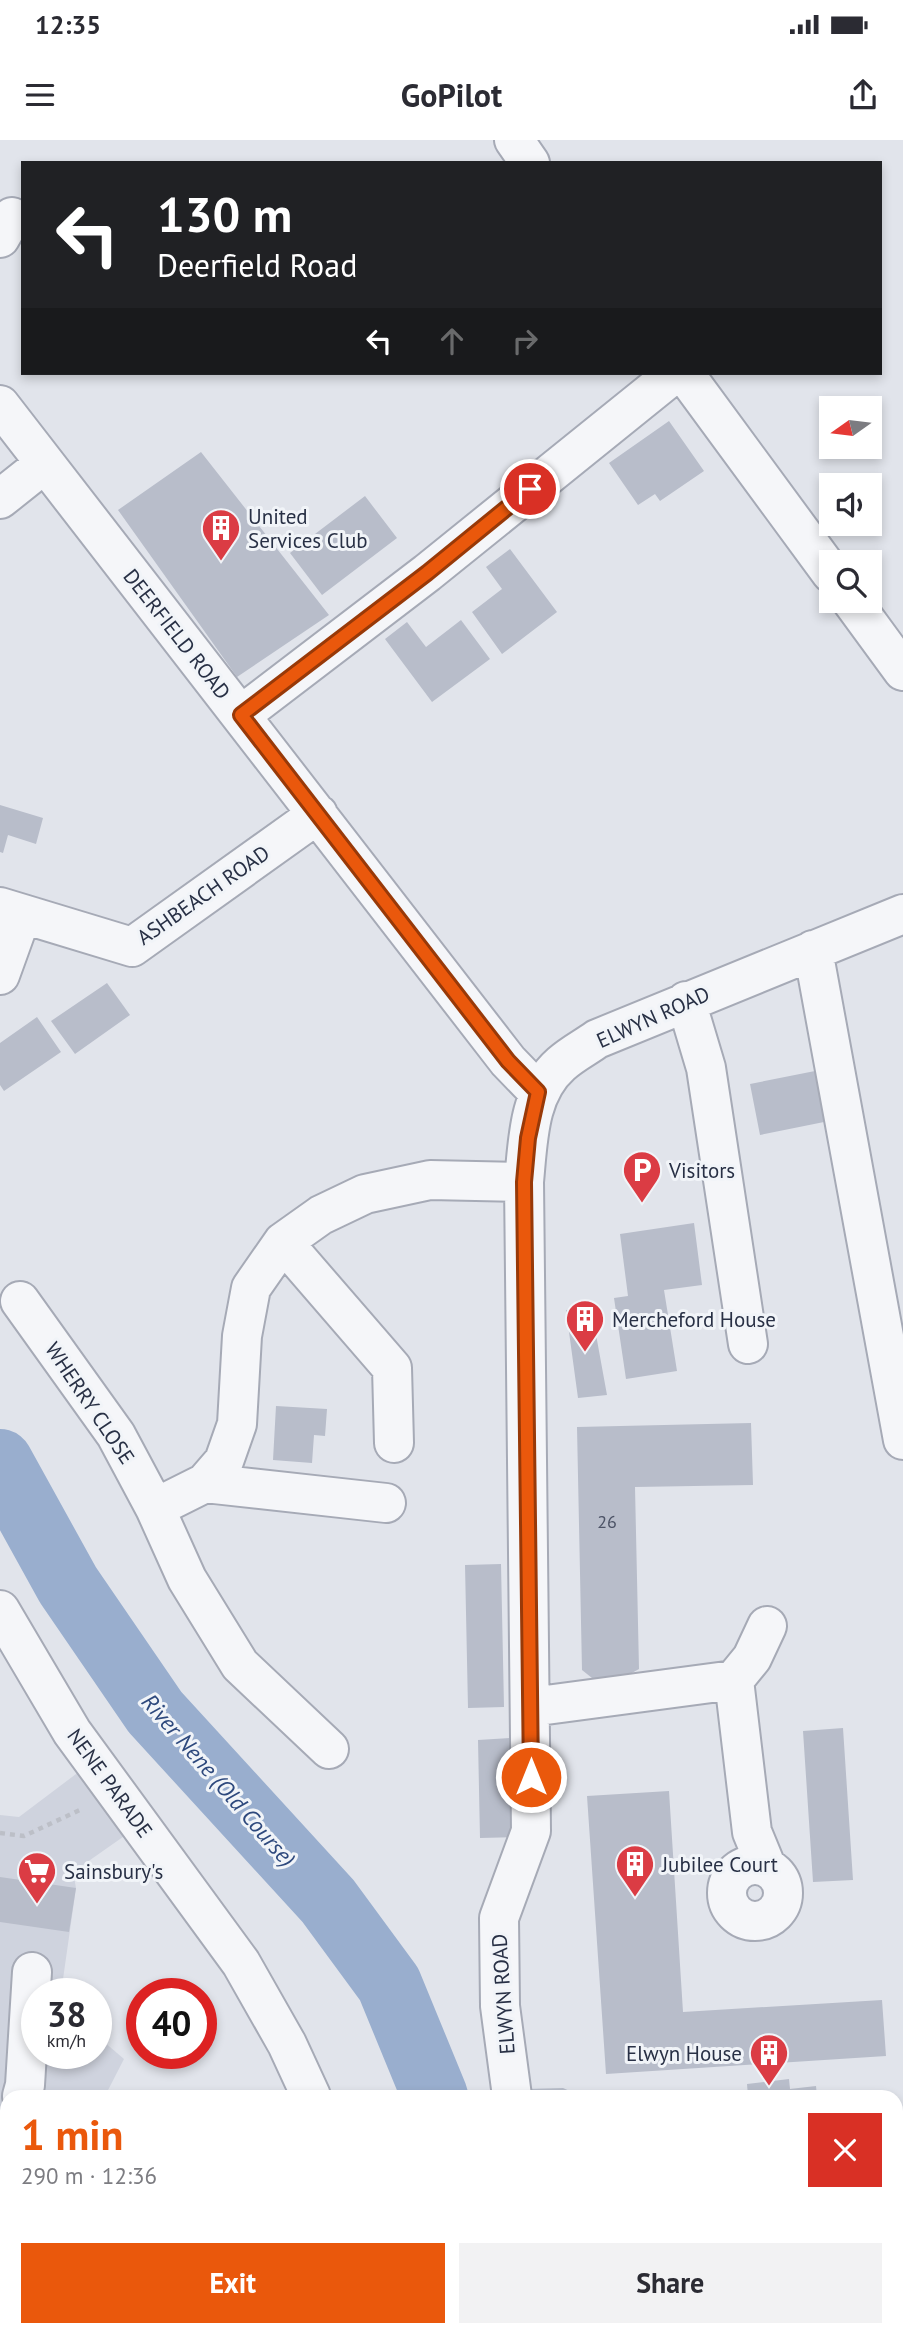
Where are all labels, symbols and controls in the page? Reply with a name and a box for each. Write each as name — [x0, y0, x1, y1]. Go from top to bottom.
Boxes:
text: 12:35 — [35, 8, 101, 41]
text: GoPilot — [401, 74, 502, 116]
icon: menu — [21, 76, 59, 114]
icon: share — [844, 76, 882, 114]
text: 130 m — [157, 182, 292, 246]
icon: left — [42, 189, 133, 280]
text: Deerfield Road — [157, 244, 357, 286]
icon: left — [360, 322, 398, 360]
icon: ahead — [433, 322, 471, 360]
icon: right — [506, 322, 544, 360]
north arrow — [819, 396, 882, 458]
map controls — [819, 396, 882, 613]
pin — [500, 459, 560, 519]
icon: arrive — [511, 470, 549, 508]
button: sound — [819, 473, 882, 536]
place label: United Services Club — [248, 503, 368, 554]
building icon: United Services Club — [200, 507, 242, 562]
button: search — [819, 550, 882, 613]
street label: DEERFIELD ROAD — [118, 563, 236, 705]
street label: ASHBEACH ROAD — [131, 839, 275, 951]
street label: ELWYN ROAD — [592, 980, 714, 1054]
parking icon: Visitors — [621, 1149, 663, 1204]
place label: Visitors — [668, 1157, 735, 1184]
building icon: Mercheford House — [564, 1298, 606, 1353]
place label: Mercheford House — [612, 1306, 776, 1333]
street label: WHERRY CLOSE — [39, 1337, 141, 1469]
house number: 26 — [597, 1510, 617, 1533]
water label: River Nene (Old Course) — [136, 1687, 302, 1873]
street label: NENE PARADE — [61, 1723, 159, 1843]
position arrow — [494, 1740, 568, 1814]
building icon: Jubilee Court — [614, 1843, 656, 1898]
supermarket icon: Sainsbury's — [16, 1850, 58, 1905]
place label: Jubilee Court — [661, 1851, 778, 1878]
place label: Sainsbury's — [64, 1858, 163, 1885]
street label: ELWYN ROAD — [485, 1933, 521, 2055]
speed limit sign: 40 — [126, 1978, 217, 2069]
text: 38 — [47, 1991, 86, 2037]
text: km/h — [47, 2029, 86, 2052]
building icon: Elwyn House — [748, 2032, 790, 2087]
place label: Elwyn House — [626, 2040, 742, 2067]
text: 1 min — [21, 2107, 123, 2162]
button: close — [808, 2113, 882, 2187]
text: 290 m · 12:36 — [21, 2161, 157, 2190]
button: Exit — [21, 2243, 445, 2323]
button: Share — [459, 2243, 882, 2323]

